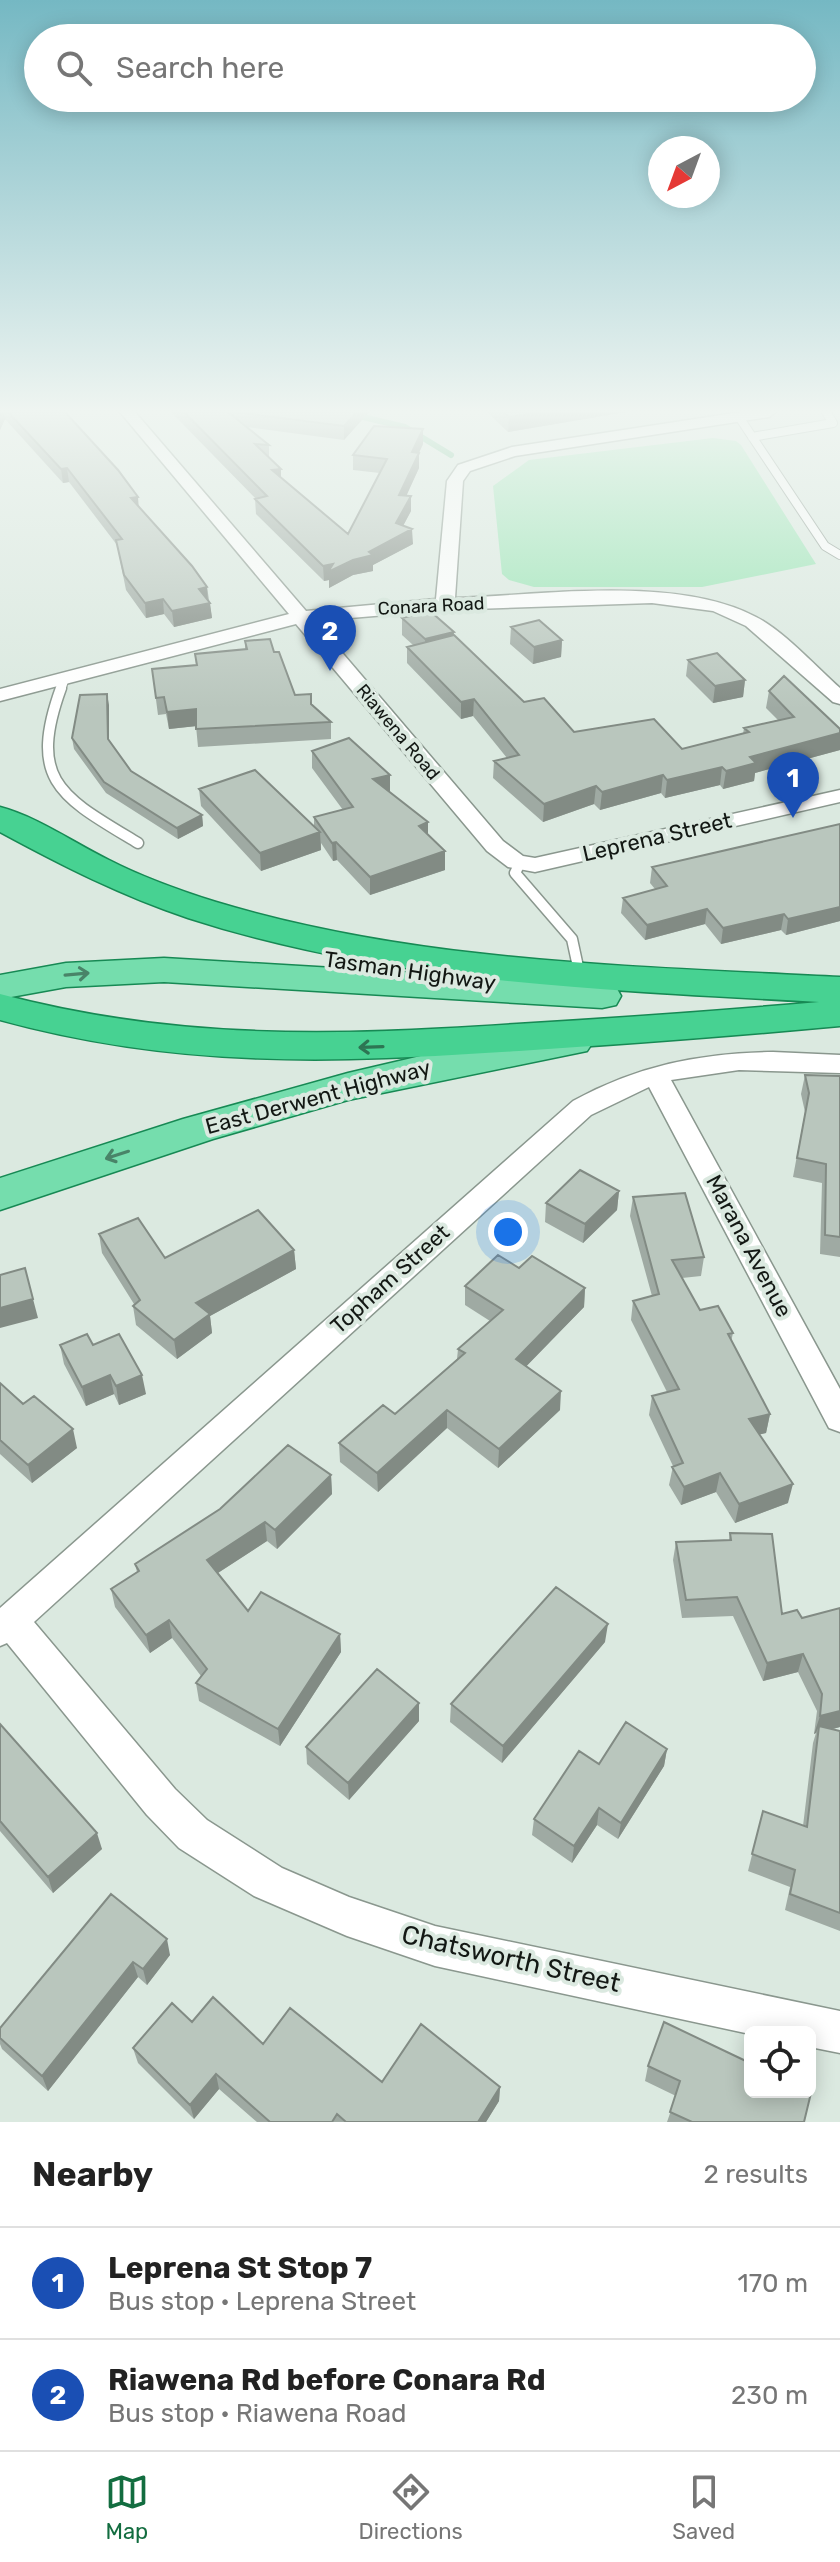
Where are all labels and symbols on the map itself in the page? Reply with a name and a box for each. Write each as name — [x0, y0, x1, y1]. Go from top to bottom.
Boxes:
north arrow — [648, 136, 720, 208]
street label: Conara Road — [377, 592, 485, 620]
pin: 2 — [304, 605, 356, 671]
street label: Riawena Road — [352, 680, 444, 784]
pin: 1 — [767, 752, 819, 818]
street label: Leprena Street — [580, 807, 735, 867]
street label: Tasman Highway — [322, 946, 498, 996]
one-way arrow — [63, 967, 90, 982]
one-way arrow — [358, 1039, 385, 1054]
street label: East Derwent Highway — [202, 1054, 434, 1140]
one-way arrow — [104, 1148, 129, 1163]
street label: Marana Avenue — [700, 1170, 798, 1322]
your location — [488, 1212, 528, 1252]
street label: Topham Street — [325, 1218, 455, 1339]
street label: Chatsworth Street — [399, 1919, 623, 1999]

